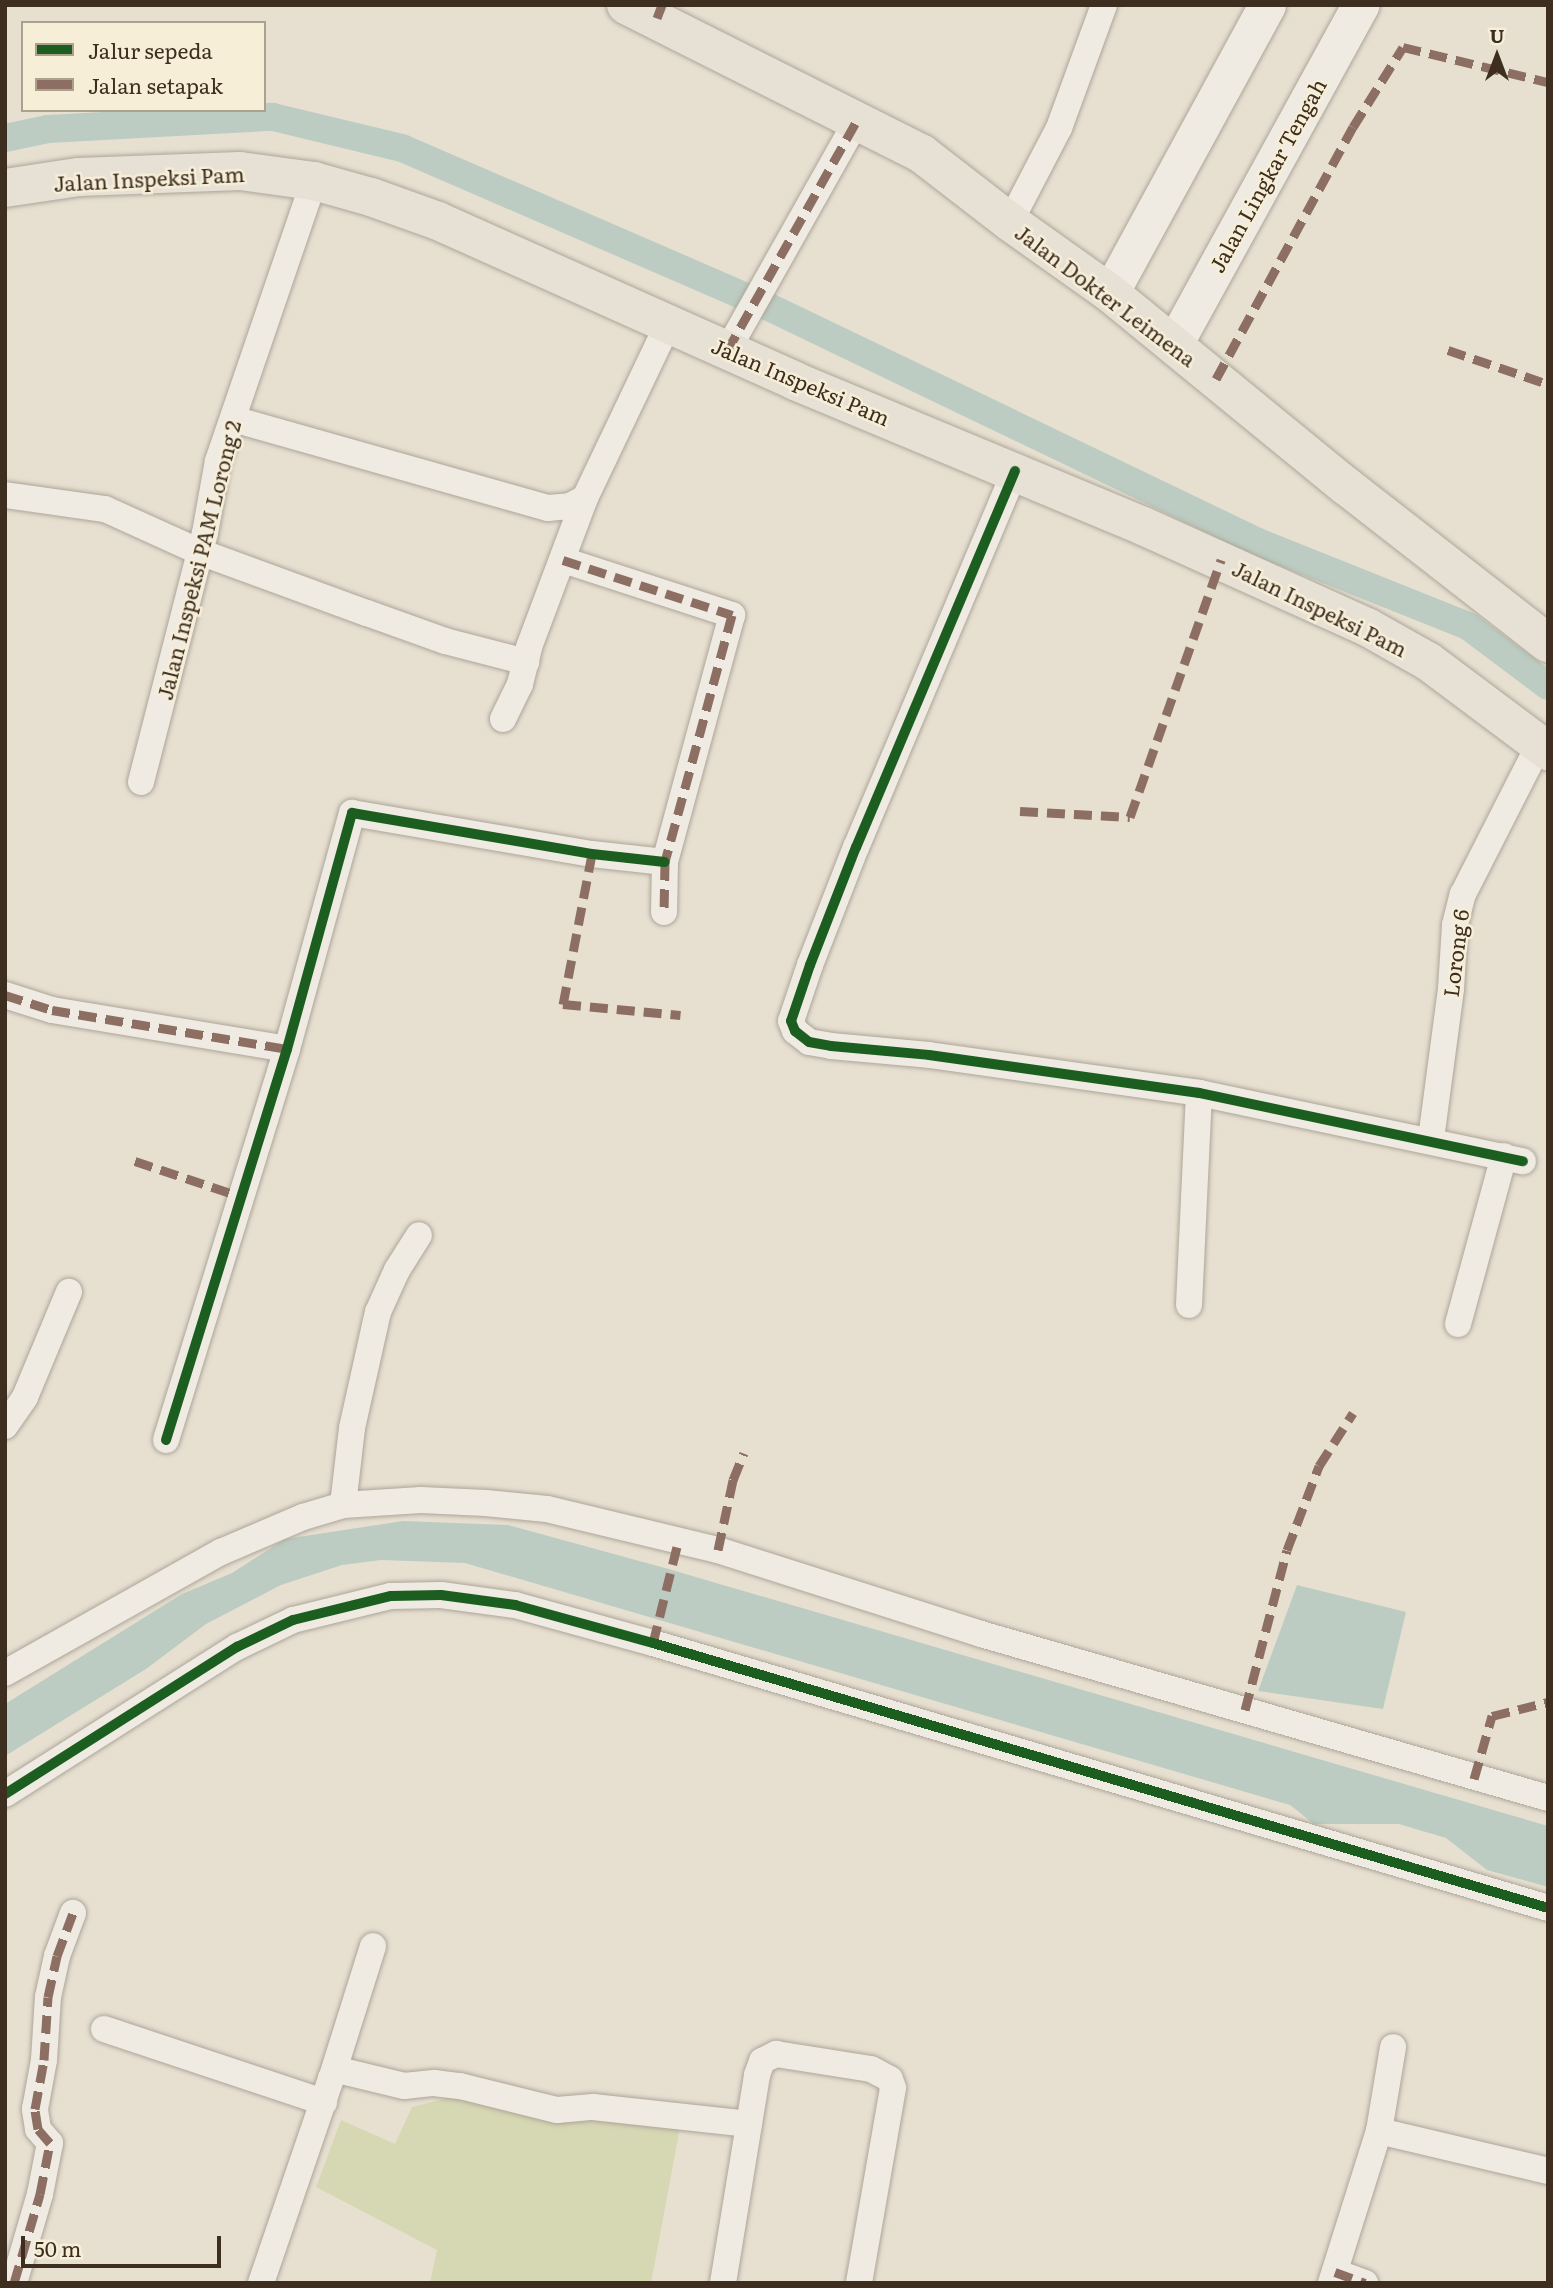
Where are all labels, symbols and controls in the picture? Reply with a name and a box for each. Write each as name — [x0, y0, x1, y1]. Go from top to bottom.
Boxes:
legend — [21, 21, 266, 112]
north arrow — [1462, 21, 1532, 91]
text: U — [1490, 21, 1504, 49]
text: Jalur sepeda — [88, 34, 213, 65]
text: Jalan setapak — [88, 69, 223, 100]
street label: Jalan Lingkar Tengah — [1203, 74, 1331, 276]
street label: Jalan Inspeksi Pam — [53, 160, 245, 196]
street label: Jalan Dokter Leimena — [1011, 219, 1201, 371]
street label: Jalan Inspeksi Pam — [708, 332, 894, 430]
street label: Jalan Inspeksi PAM Lorong 2 — [151, 418, 245, 702]
street label: Jalan Inspeksi Pam — [1228, 555, 1412, 661]
street label: Lorong 6 — [1437, 908, 1473, 998]
scale bar — [24, 2222, 224, 2266]
text: 50 m — [34, 2232, 81, 2263]

